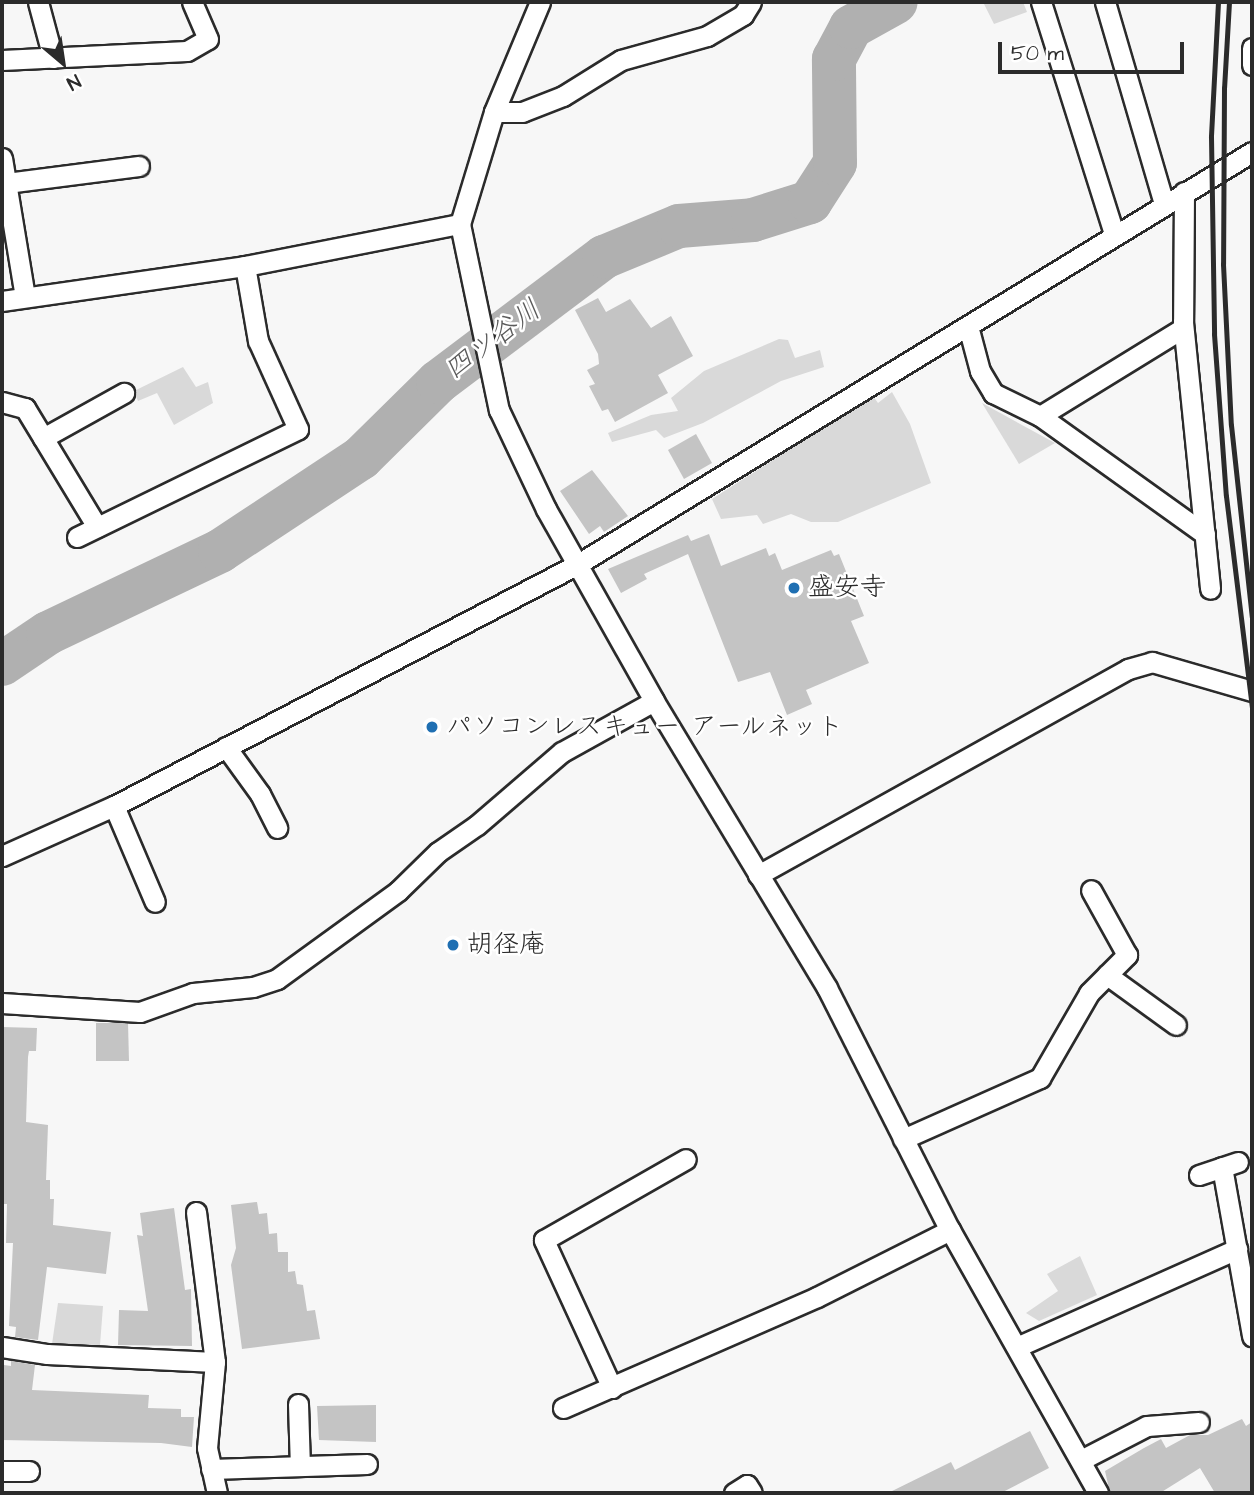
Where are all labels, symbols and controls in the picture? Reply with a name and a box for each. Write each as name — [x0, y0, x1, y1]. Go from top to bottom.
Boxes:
north arrow — [28, 28, 98, 98]
scale bar — [1002, 28, 1188, 72]
text: 50 m — [1011, 39, 1064, 68]
text: N — [62, 67, 85, 96]
water label: 四ツ谷川 — [438, 293, 548, 387]
place label: 盛安寺 — [808, 572, 886, 604]
marker: 盛安寺 — [786, 580, 802, 596]
place label: パソコンレスキュー アールネット — [446, 711, 845, 743]
marker: パソコンレスキュー アールネット — [424, 719, 440, 735]
place label: 胡径庵 — [467, 929, 545, 961]
marker: 胡径庵 — [445, 937, 461, 953]

